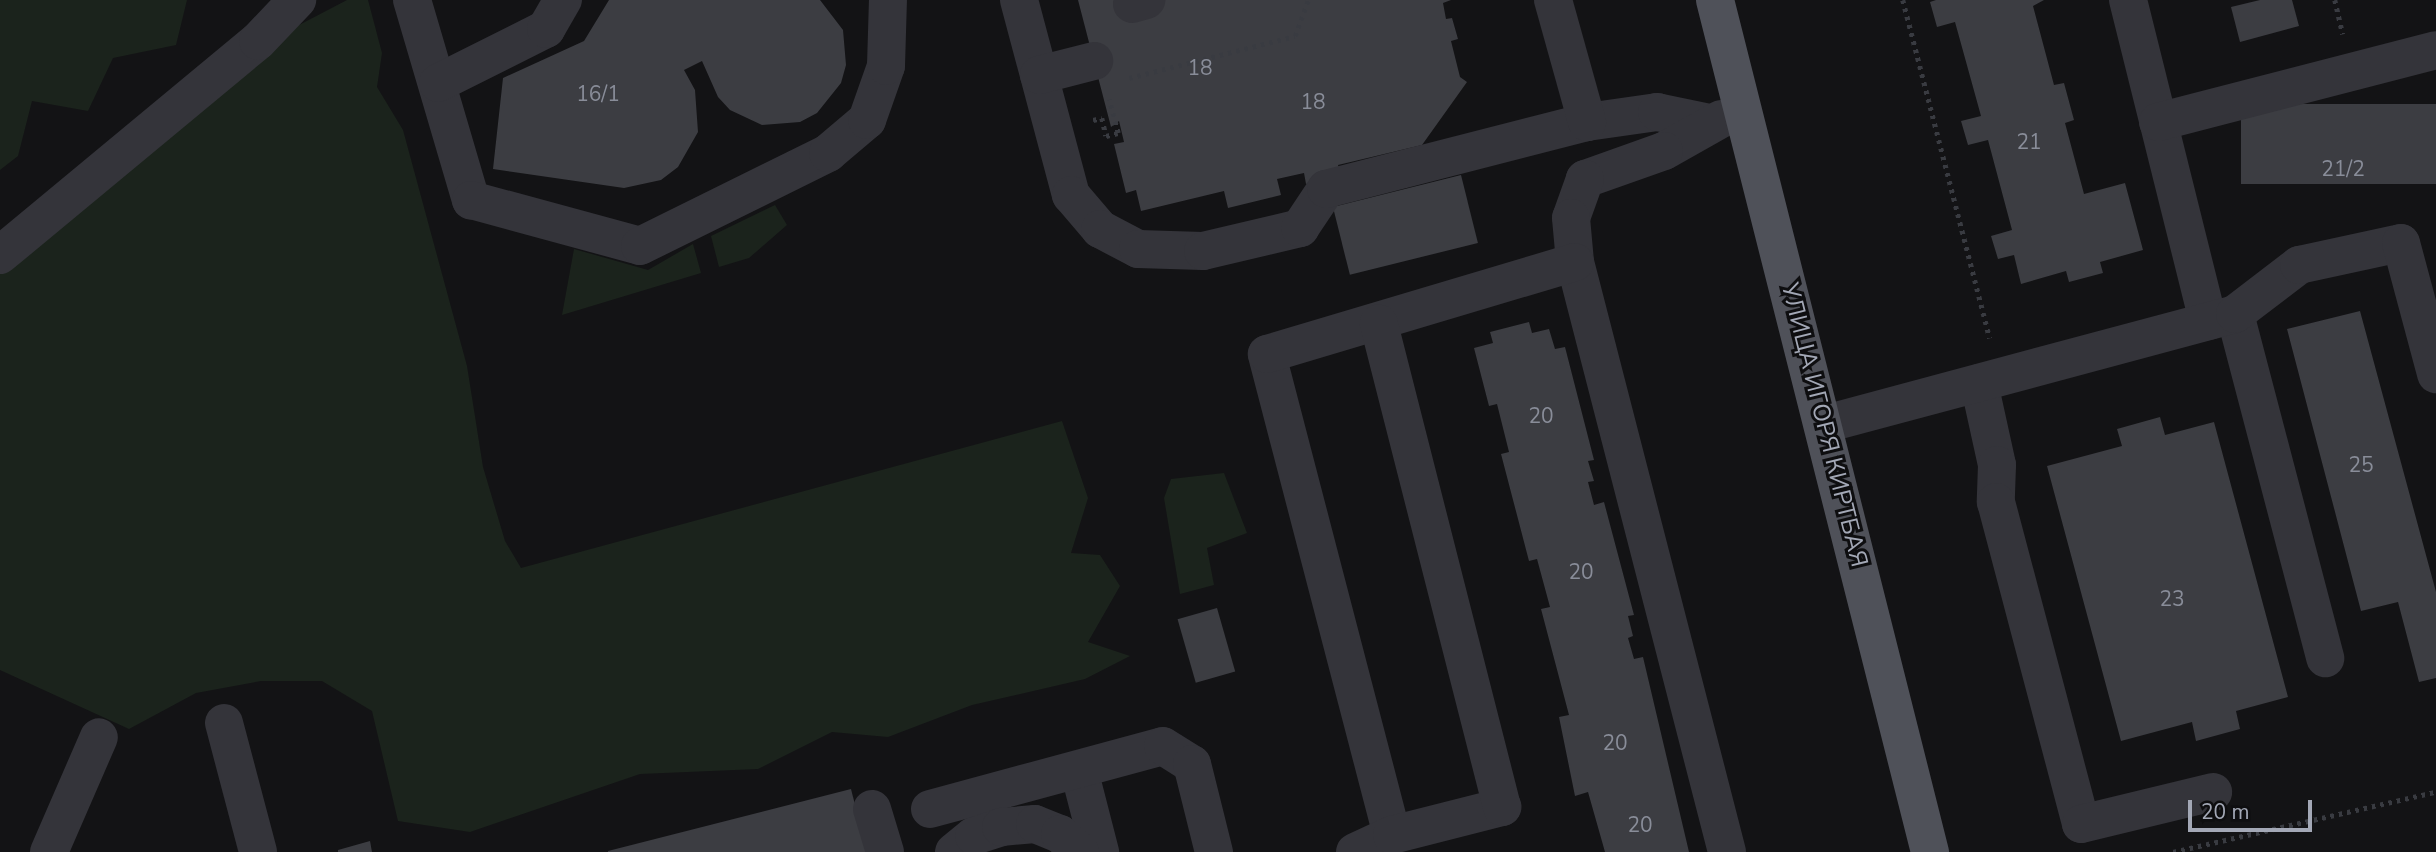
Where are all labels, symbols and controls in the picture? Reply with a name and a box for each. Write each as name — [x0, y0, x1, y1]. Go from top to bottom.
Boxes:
house number: 18 — [1187, 55, 1213, 81]
house number: 16/1 — [576, 81, 620, 107]
house number: 18 — [1300, 89, 1326, 115]
house number: 21 — [2016, 129, 2042, 155]
house number: 21/2 — [2321, 156, 2365, 182]
street label: УЛИЦА ИГОРЯ КИРТБАЯ — [1775, 280, 1873, 570]
house number: 20 — [1528, 403, 1554, 429]
house number: 25 — [2348, 452, 2374, 478]
house number: 20 — [1568, 559, 1594, 585]
house number: 23 — [2159, 586, 2185, 612]
house number: 20 — [1602, 730, 1628, 756]
scale bar — [2191, 786, 2315, 830]
text: 20 m — [2201, 798, 2250, 826]
house number: 20 — [1627, 812, 1653, 838]

